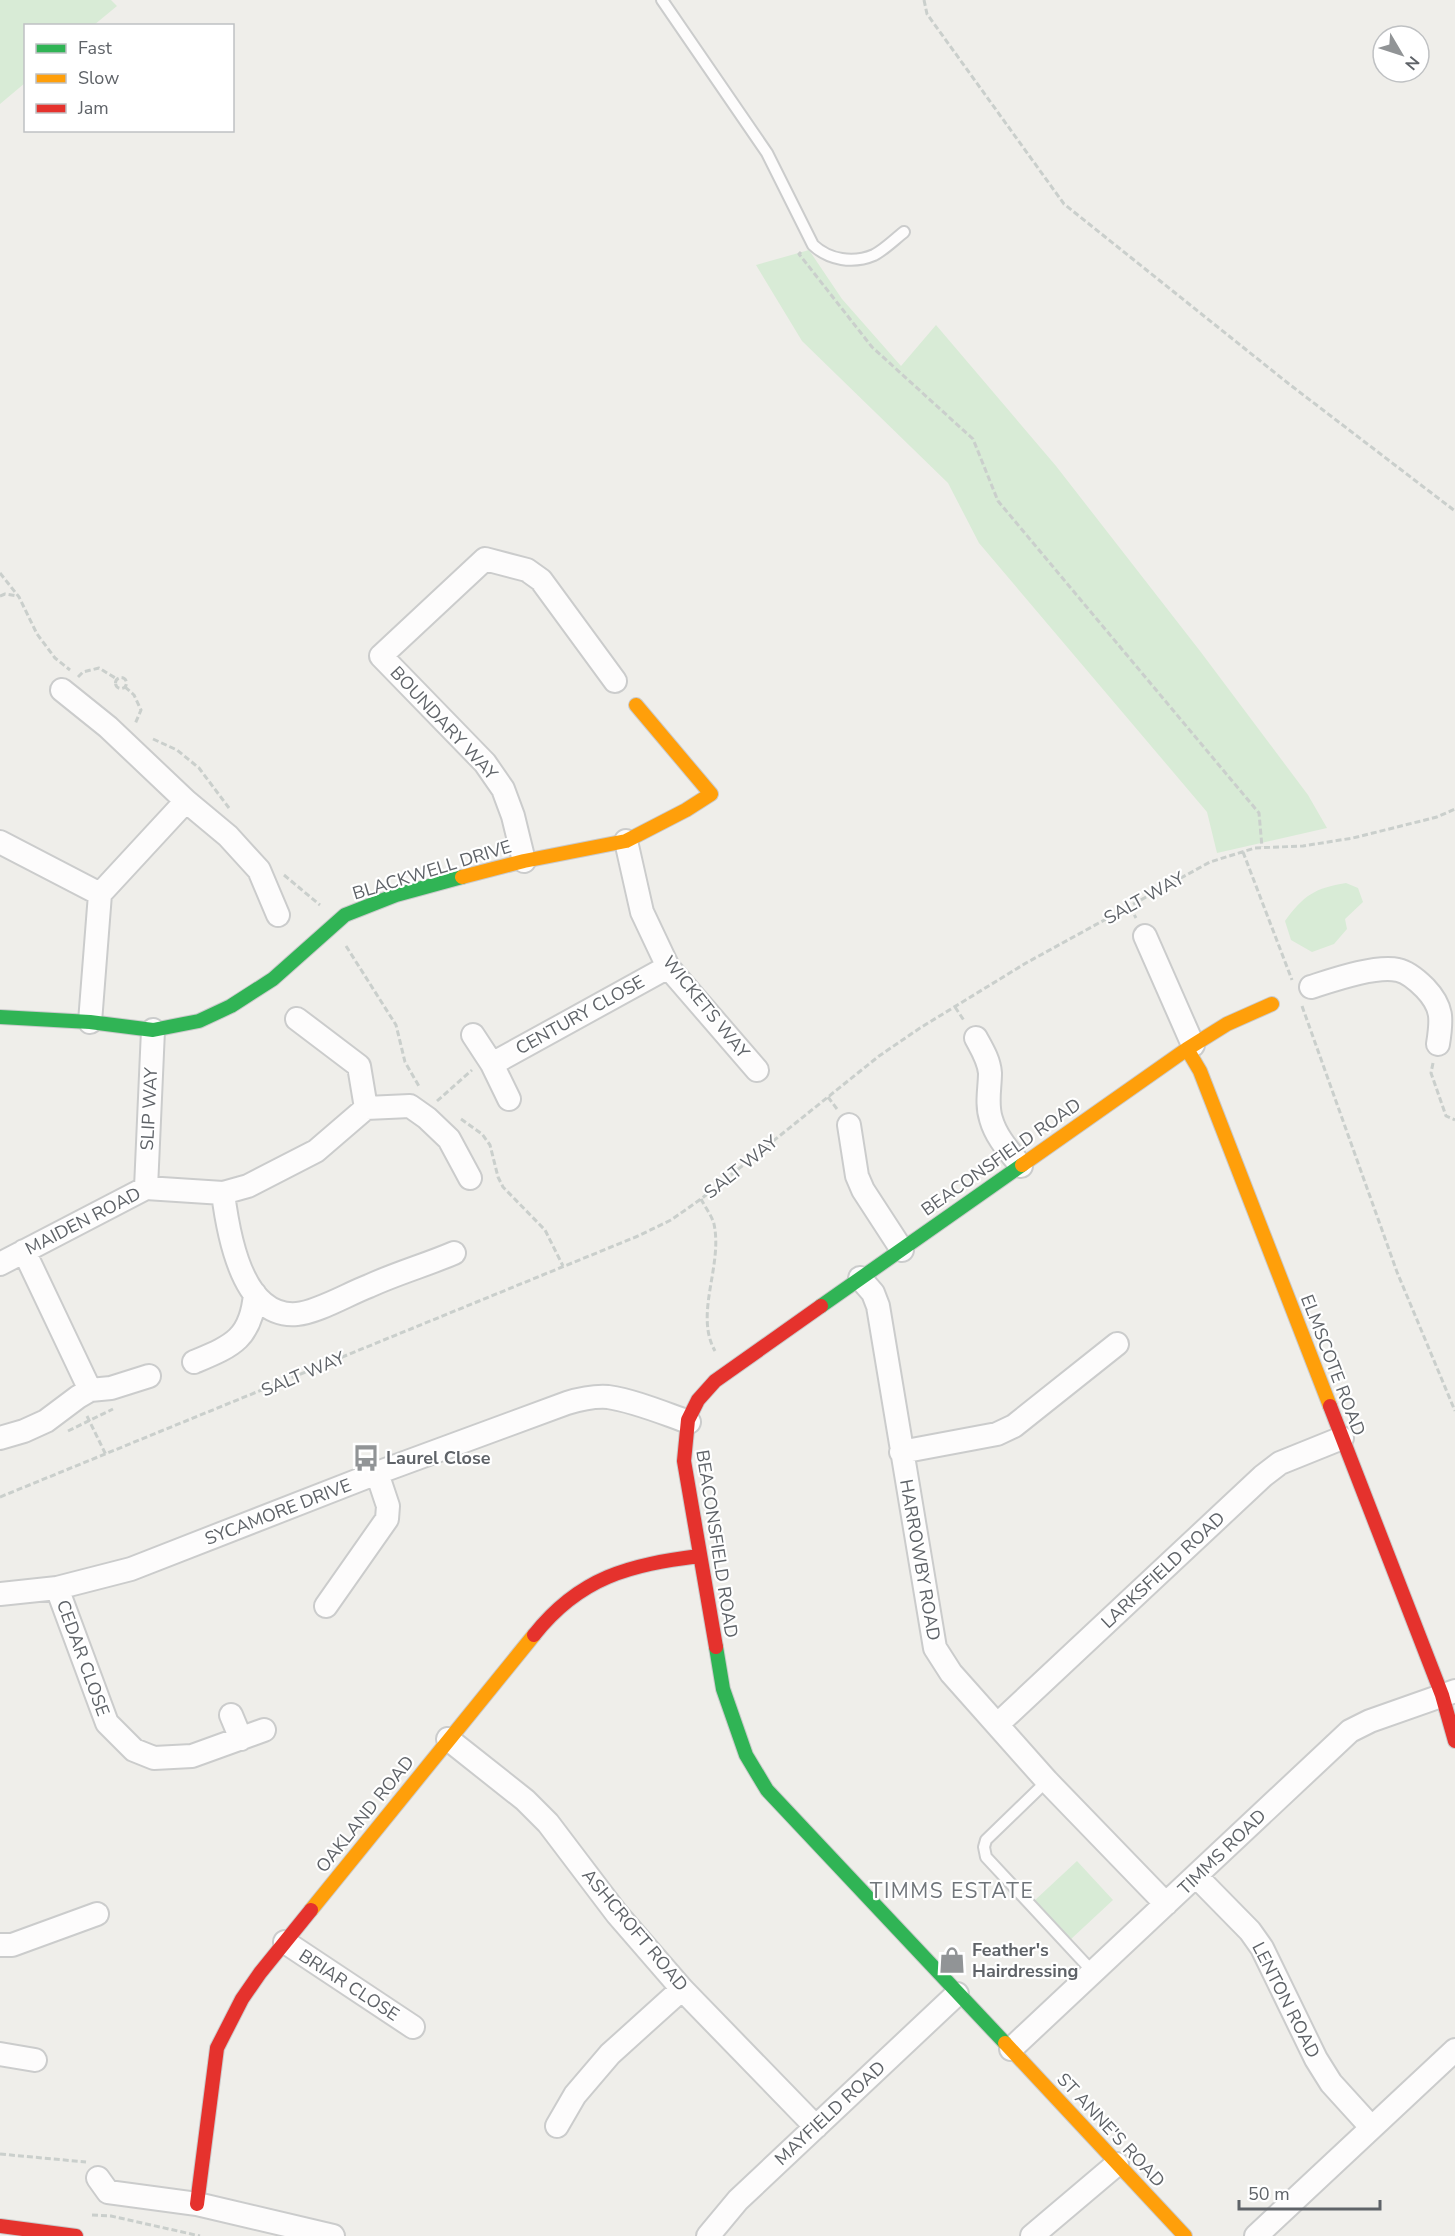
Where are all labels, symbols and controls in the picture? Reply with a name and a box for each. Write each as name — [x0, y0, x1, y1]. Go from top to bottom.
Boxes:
legend — [24, 24, 234, 132]
north arrow — [1371, 24, 1431, 84]
text: Fast — [78, 36, 113, 60]
text: N — [1400, 51, 1424, 74]
text: Slow — [78, 66, 119, 90]
text: Jam — [77, 96, 109, 120]
street label: BOUNDARY WAY — [385, 661, 503, 785]
street label: BLACKWELL DRIVE — [350, 834, 514, 906]
street label: SALT WAY — [1099, 866, 1189, 930]
street label: WICKETS WAY — [657, 951, 755, 1064]
street label: CENTURY CLOSE — [511, 970, 649, 1060]
street label: SLIP WAY — [135, 1067, 163, 1151]
street label: BEACONSFIELD ROAD — [916, 1093, 1086, 1221]
street label: SALT WAY — [699, 1130, 783, 1204]
street label: MAIDEN ROAD — [21, 1181, 145, 1261]
street label: ELMSCOTE ROAD — [1295, 1291, 1371, 1439]
street label: SALT WAY — [258, 1346, 349, 1402]
bus stop icon: Laurel Close — [351, 1443, 381, 1473]
place label: Laurel Close — [386, 1446, 491, 1470]
street label: BEACONSFIELD ROAD — [690, 1448, 744, 1640]
street label: SYCAMORE DRIVE — [201, 1473, 355, 1551]
street label: HARROWBY ROAD — [894, 1477, 946, 1643]
street label: LARKSFIELD ROAD — [1096, 1506, 1230, 1634]
street label: CEDAR CLOSE — [51, 1597, 115, 1719]
street label: OAKLAND ROAD — [310, 1751, 420, 1877]
street label: TIMMS ROAD — [1173, 1804, 1271, 1900]
street label: ASHCROFT ROAD — [577, 1864, 693, 1996]
district label: TIMMS ESTATE — [870, 1877, 1034, 1905]
place label: Feather's Hairdressing — [972, 1938, 1078, 1983]
street label: LENTON ROAD — [1246, 1938, 1326, 2062]
street label: BRIAR CLOSE — [294, 1944, 404, 2026]
shop icon: Feather's Hairdressing — [937, 1945, 967, 1975]
street label: MAYFIELD ROAD — [769, 2055, 891, 2171]
street label: ST ANNE'S ROAD — [1052, 2068, 1170, 2192]
scale bar — [1239, 2173, 1380, 2211]
text: 50 m — [1248, 2182, 1290, 2206]

